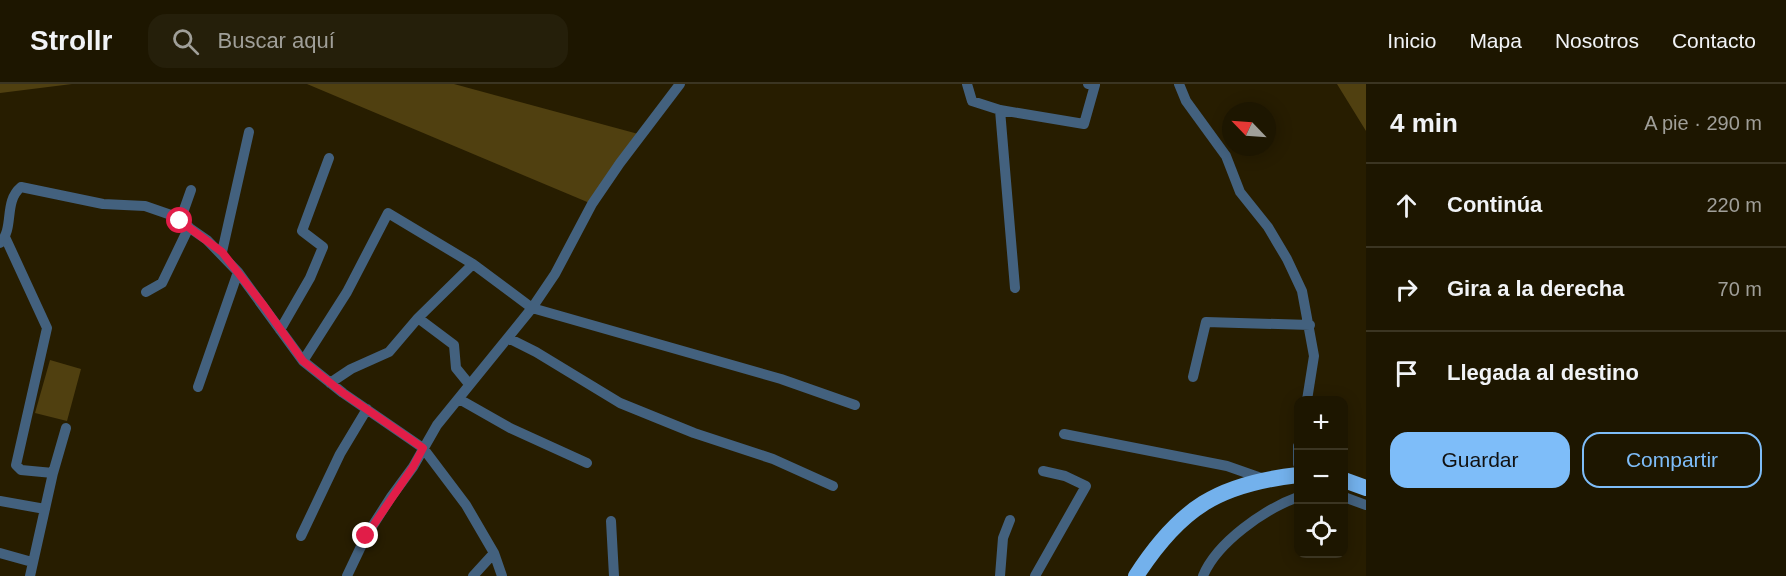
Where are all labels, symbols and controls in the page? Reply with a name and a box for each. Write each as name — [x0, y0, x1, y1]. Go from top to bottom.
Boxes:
search box — [148, 14, 568, 68]
text: Strollr — [30, 25, 112, 56]
icon: search — [169, 25, 202, 58]
text: Buscar aquí — [217, 28, 335, 53]
text: Inicio — [1387, 29, 1436, 52]
text: Mapa — [1469, 29, 1522, 52]
text: Nosotros — [1555, 29, 1639, 52]
text: Contacto — [1672, 29, 1756, 52]
north arrow — [1222, 102, 1276, 156]
text: 4 min — [1390, 108, 1458, 138]
text: A pie · 290 m — [1644, 112, 1762, 134]
icon: ahead — [1390, 189, 1423, 222]
text: Continúa — [1447, 192, 1542, 217]
text: 220 m — [1706, 194, 1762, 216]
route start — [166, 207, 192, 233]
icon: right — [1390, 273, 1423, 306]
text: Gira a la derecha — [1447, 276, 1624, 301]
text: 70 m — [1718, 278, 1762, 300]
icon: arrive — [1390, 357, 1423, 390]
text: Llegada al destino — [1447, 360, 1639, 385]
map controls — [1294, 396, 1348, 558]
button: + — [1294, 396, 1348, 450]
button: Guardar — [1390, 432, 1570, 488]
button: Compartir — [1582, 432, 1762, 488]
button: − — [1294, 450, 1348, 504]
button: locate — [1294, 504, 1348, 558]
route end — [352, 522, 378, 548]

